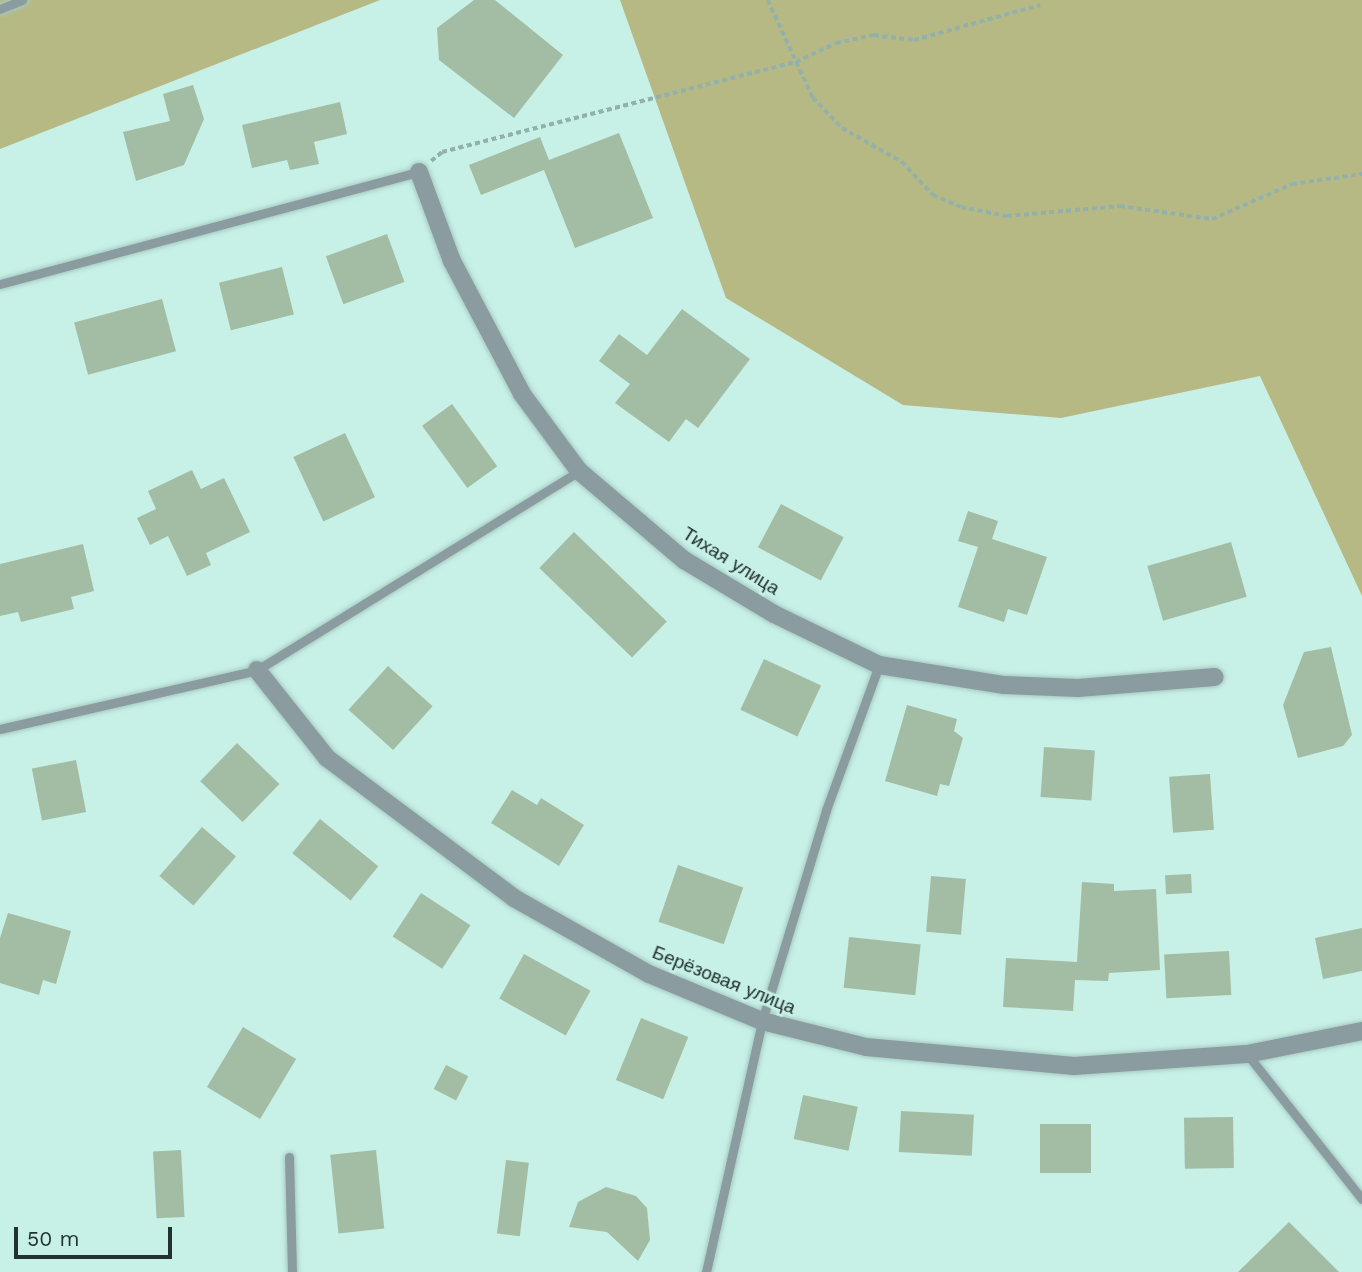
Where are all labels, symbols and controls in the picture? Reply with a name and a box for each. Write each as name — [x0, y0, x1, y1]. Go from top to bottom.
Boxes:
street label: Тихая улица — [678, 522, 784, 600]
street label: Берёзовая улица — [649, 941, 799, 1019]
scale bar — [18, 1212, 175, 1256]
text: 50 m — [27, 1226, 79, 1251]

